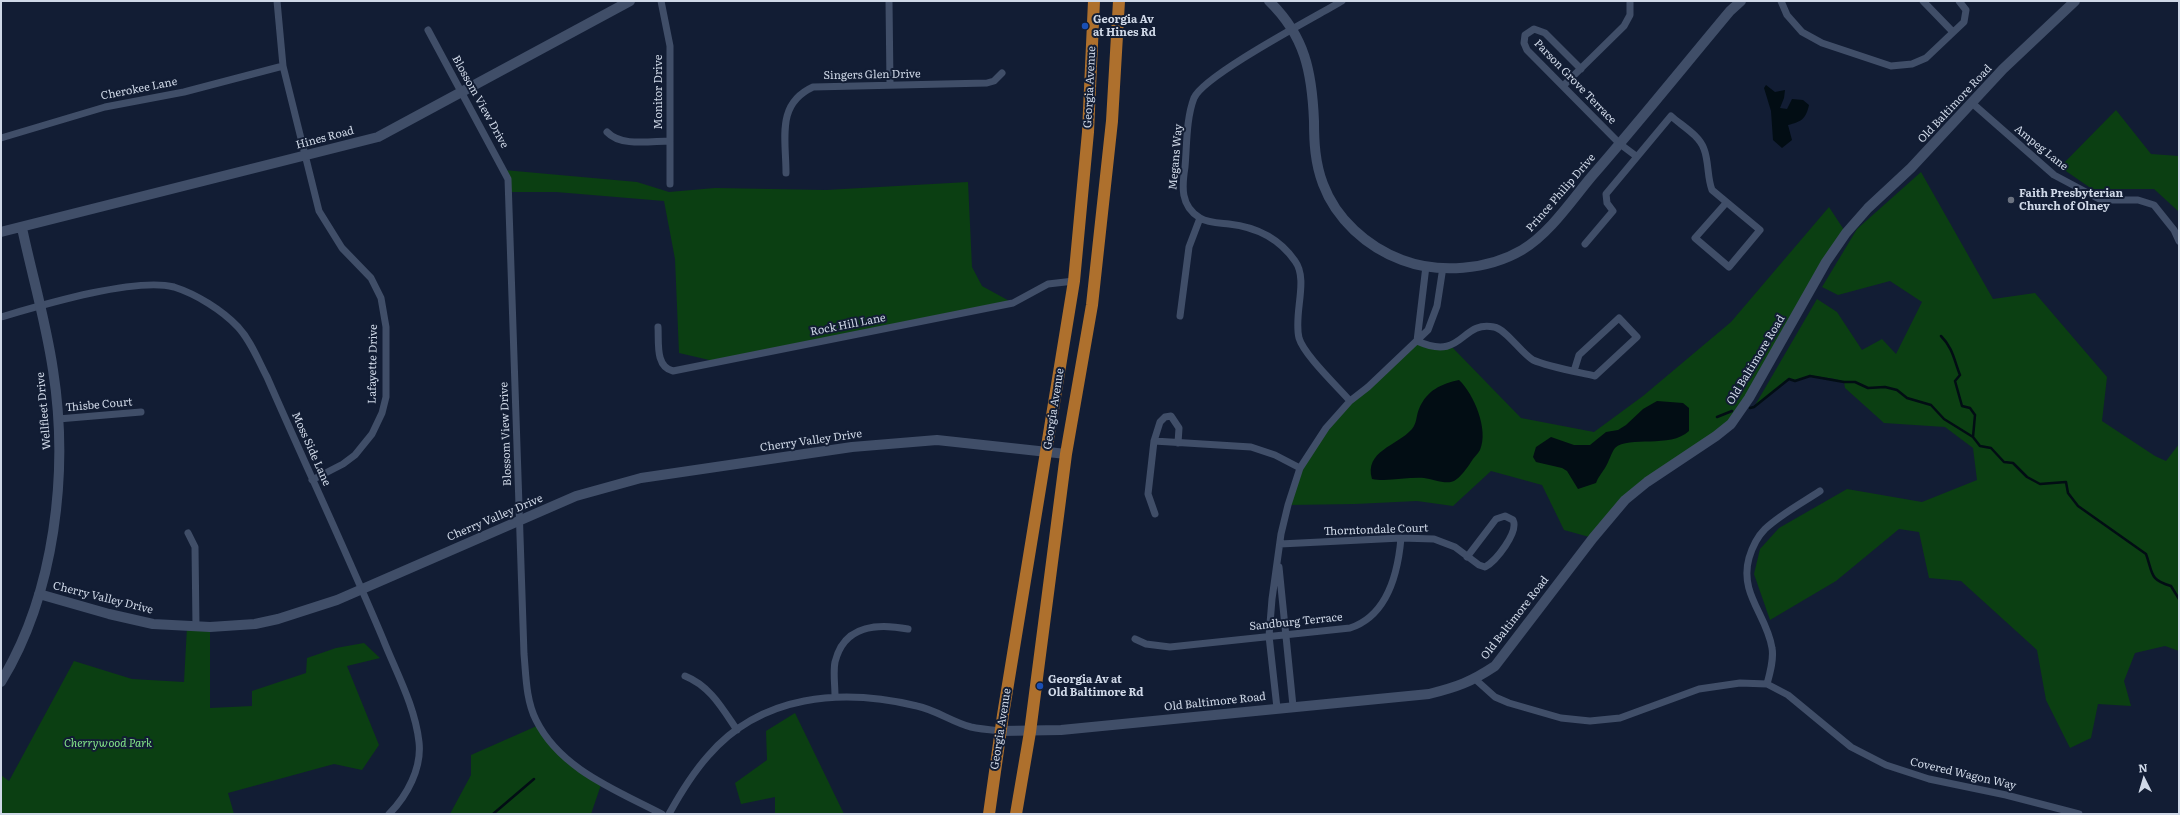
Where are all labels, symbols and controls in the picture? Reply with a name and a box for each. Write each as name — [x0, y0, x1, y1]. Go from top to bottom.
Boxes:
place label: Georgia Av at Hines Rd — [1093, 13, 1156, 39]
marker: Georgia Av at Hines Rd — [1080, 21, 1090, 31]
street label: Parson Grove Terrace — [1531, 37, 1619, 127]
street label: Georgia Avenue — [1081, 46, 1099, 128]
street label: Blossom View Drive — [449, 53, 511, 151]
street label: Monitor Drive — [652, 55, 666, 129]
street label: Old Baltimore Road — [1915, 62, 1995, 146]
street label: Singers Glen Drive — [823, 68, 921, 82]
street label: Cherokee Lane — [100, 75, 178, 103]
street label: Ampeg Lane — [2012, 122, 2070, 174]
street label: Megans Way — [1167, 123, 1185, 191]
street label: Hines Road — [295, 124, 355, 152]
street label: Prince Philip Drive — [1524, 151, 1598, 235]
place label: Faith Presbyterian Church of Olney — [2019, 187, 2123, 213]
marker: Faith Presbyterian Church of Olney — [2006, 195, 2016, 205]
street label: Rock Hill Lane — [809, 311, 887, 339]
street label: Old Baltimore Road — [1724, 313, 1788, 407]
street label: Lafayette Drive — [366, 324, 380, 404]
street label: Georgia Avenue — [1041, 367, 1067, 451]
street label: Wellfleet Drive — [34, 372, 54, 450]
street label: Blossom View Drive — [498, 382, 514, 486]
street label: Thisbe Court — [65, 395, 133, 415]
street label: Moss Side Lane — [289, 410, 333, 488]
street label: Cherry Valley Drive — [759, 427, 863, 455]
street label: Cherry Valley Drive — [445, 492, 545, 544]
street label: Thorntondale Court — [1323, 522, 1429, 538]
street label: Old Baltimore Road — [1478, 574, 1552, 662]
street label: Cherry Valley Drive — [52, 579, 154, 617]
street label: Sandburg Terrace — [1249, 611, 1343, 633]
place label: Georgia Av at Old Baltimore Rd — [1048, 673, 1144, 699]
marker: Georgia Av at Old Baltimore Rd — [1035, 681, 1045, 691]
street label: Georgia Avenue — [988, 687, 1014, 771]
street label: Old Baltimore Road — [1163, 690, 1267, 714]
park label: Cherrywood Park — [64, 737, 152, 751]
street label: Covered Wagon Way — [1909, 755, 2017, 793]
north arrow — [2124, 759, 2164, 799]
text: N — [2138, 759, 2148, 775]

